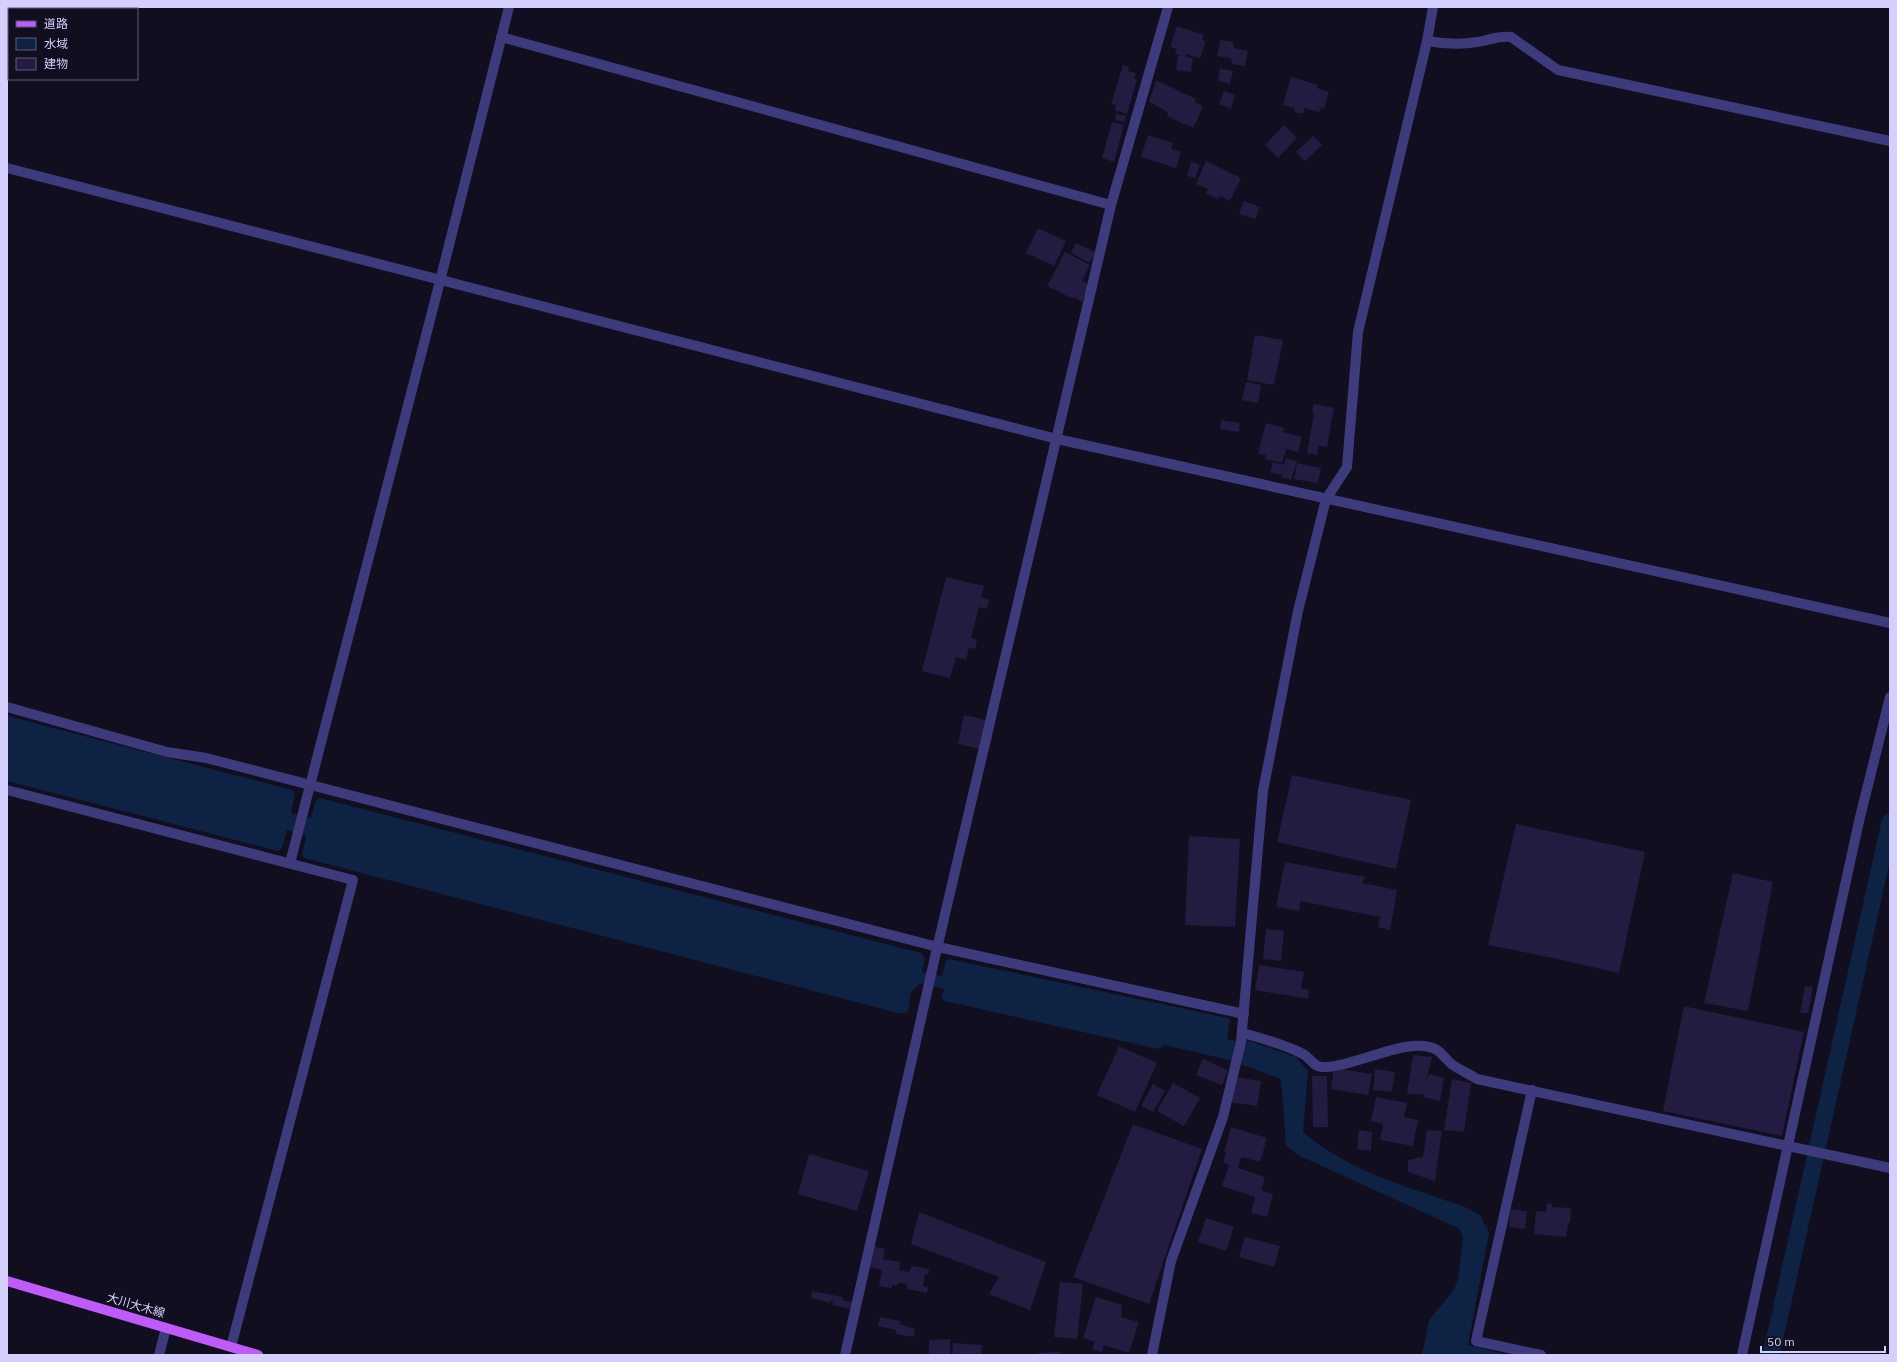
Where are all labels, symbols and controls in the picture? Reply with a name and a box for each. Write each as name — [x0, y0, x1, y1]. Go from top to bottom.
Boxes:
legend — [8, 8, 138, 80]
text: 道路 — [44, 16, 68, 31]
text: 水域 — [44, 36, 68, 51]
text: 建物 — [44, 56, 68, 71]
street label: 大川大木線 — [105, 1290, 167, 1320]
scale bar — [1761, 1328, 1885, 1354]
text: 50 m — [1767, 1334, 1795, 1349]

